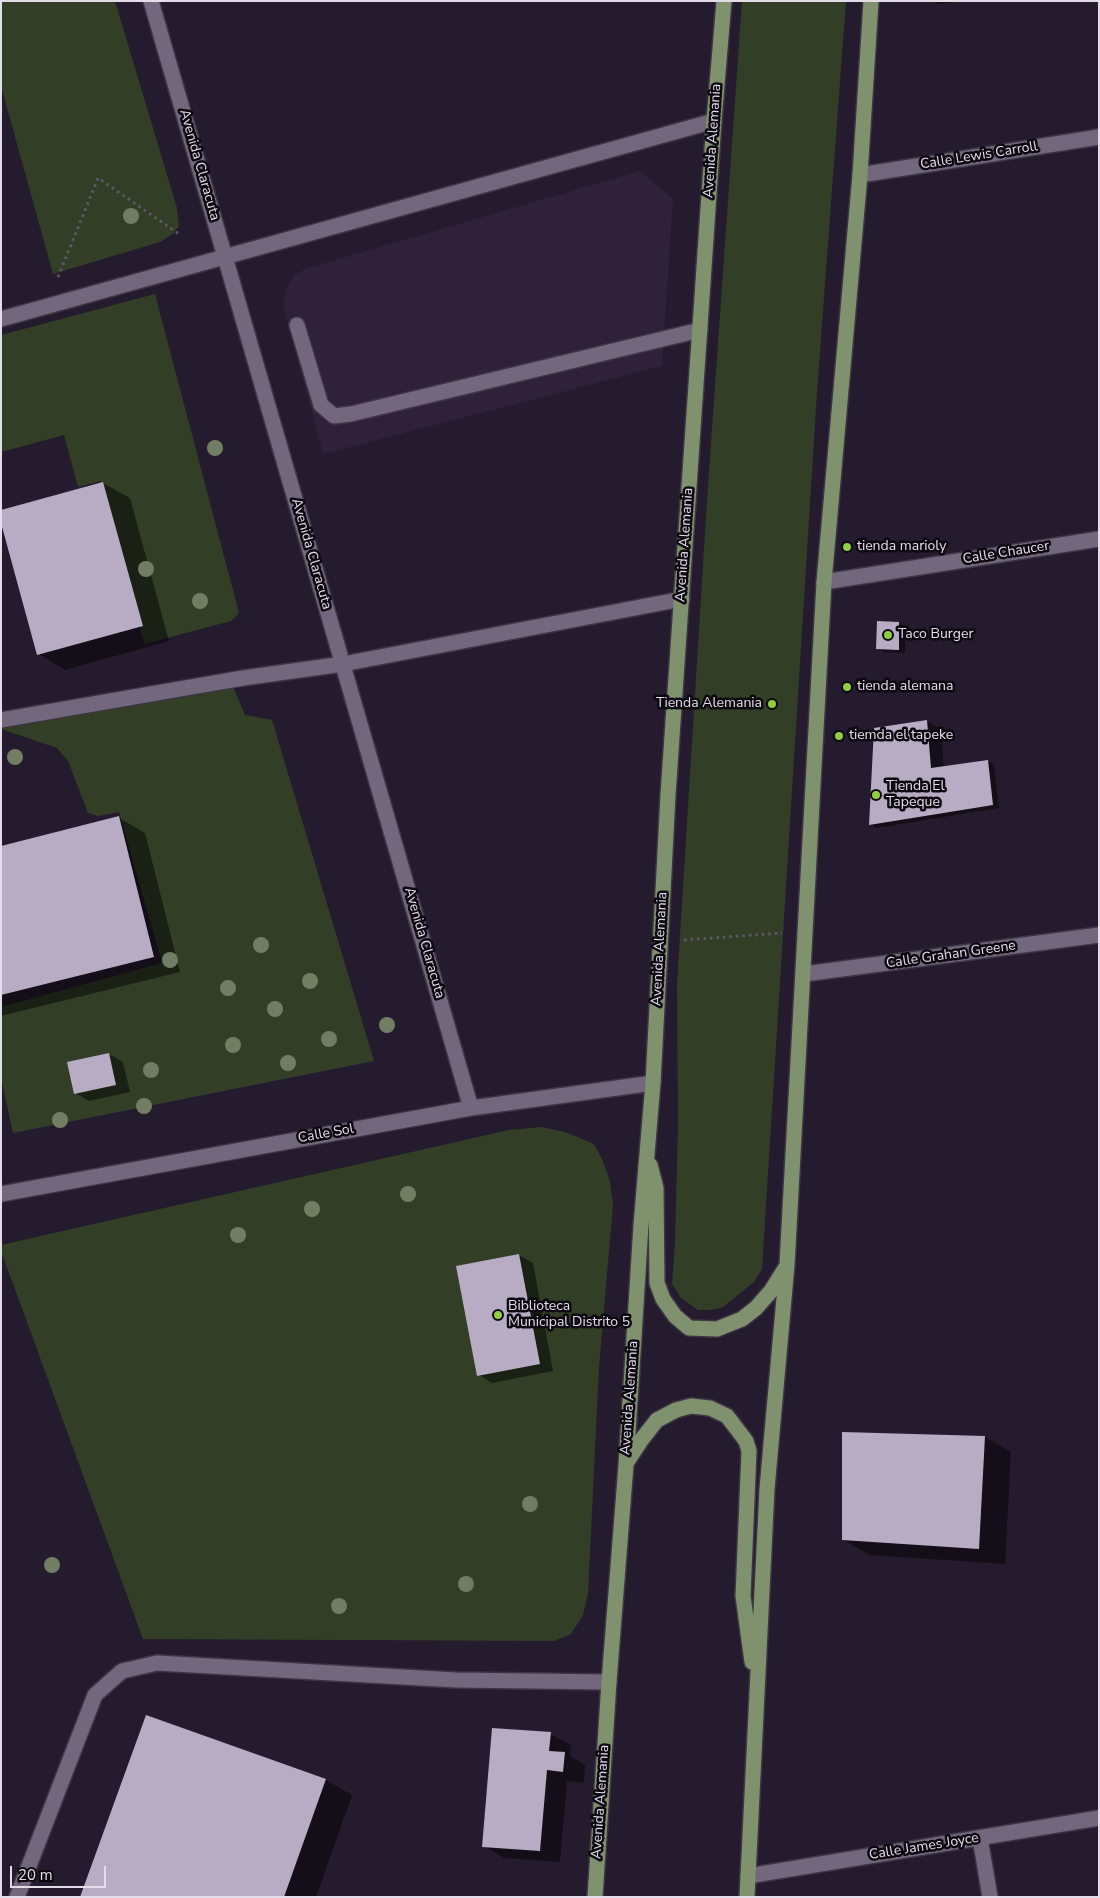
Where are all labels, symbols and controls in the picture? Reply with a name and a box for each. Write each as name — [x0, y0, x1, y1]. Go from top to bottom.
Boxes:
street label: Avenida Alemania — [701, 83, 725, 199]
street label: Avenida Claracuta — [175, 108, 223, 222]
street label: Calle Lewis Carroll — [919, 138, 1039, 174]
street label: Avenida Alemania — [673, 487, 697, 603]
street label: Avenida Claracuta — [287, 497, 335, 611]
street label: Calle Chaucer — [962, 538, 1050, 568]
place label: tienda marioly — [857, 539, 946, 555]
marker: tienda marioly — [841, 541, 853, 553]
place label: Taco Burger — [898, 627, 973, 643]
marker: Taco Burger — [882, 629, 894, 641]
place label: tienda alemana — [857, 679, 953, 695]
marker: tienda alemana — [841, 681, 853, 693]
place label: Tienda Alemania — [656, 696, 762, 712]
marker: Tienda Alemania — [766, 698, 778, 710]
place label: tiemda el tapeke — [849, 728, 953, 744]
marker: tiemda el tapeke — [833, 730, 845, 742]
place label: Tienda El Tapeque — [886, 779, 945, 812]
marker: Tienda El Tapeque — [870, 789, 882, 801]
street label: Avenida Claracuta — [400, 886, 448, 1000]
street label: Avenida Alemania — [649, 891, 671, 1007]
street label: Calle Grahan Greene — [885, 938, 1017, 972]
street label: Calle Sol — [297, 1121, 355, 1147]
place label: Biblioteca Municipal Distrito 5 — [508, 1299, 630, 1331]
marker: Biblioteca Municipal Distrito 5 — [492, 1309, 504, 1321]
street label: Avenida Alemania — [618, 1340, 642, 1456]
street label: Avenida Alemania — [589, 1744, 613, 1860]
street label: Calle James Joyce — [868, 1830, 980, 1864]
scale bar — [12, 1856, 109, 1888]
text: 20 m — [18, 1865, 53, 1885]

